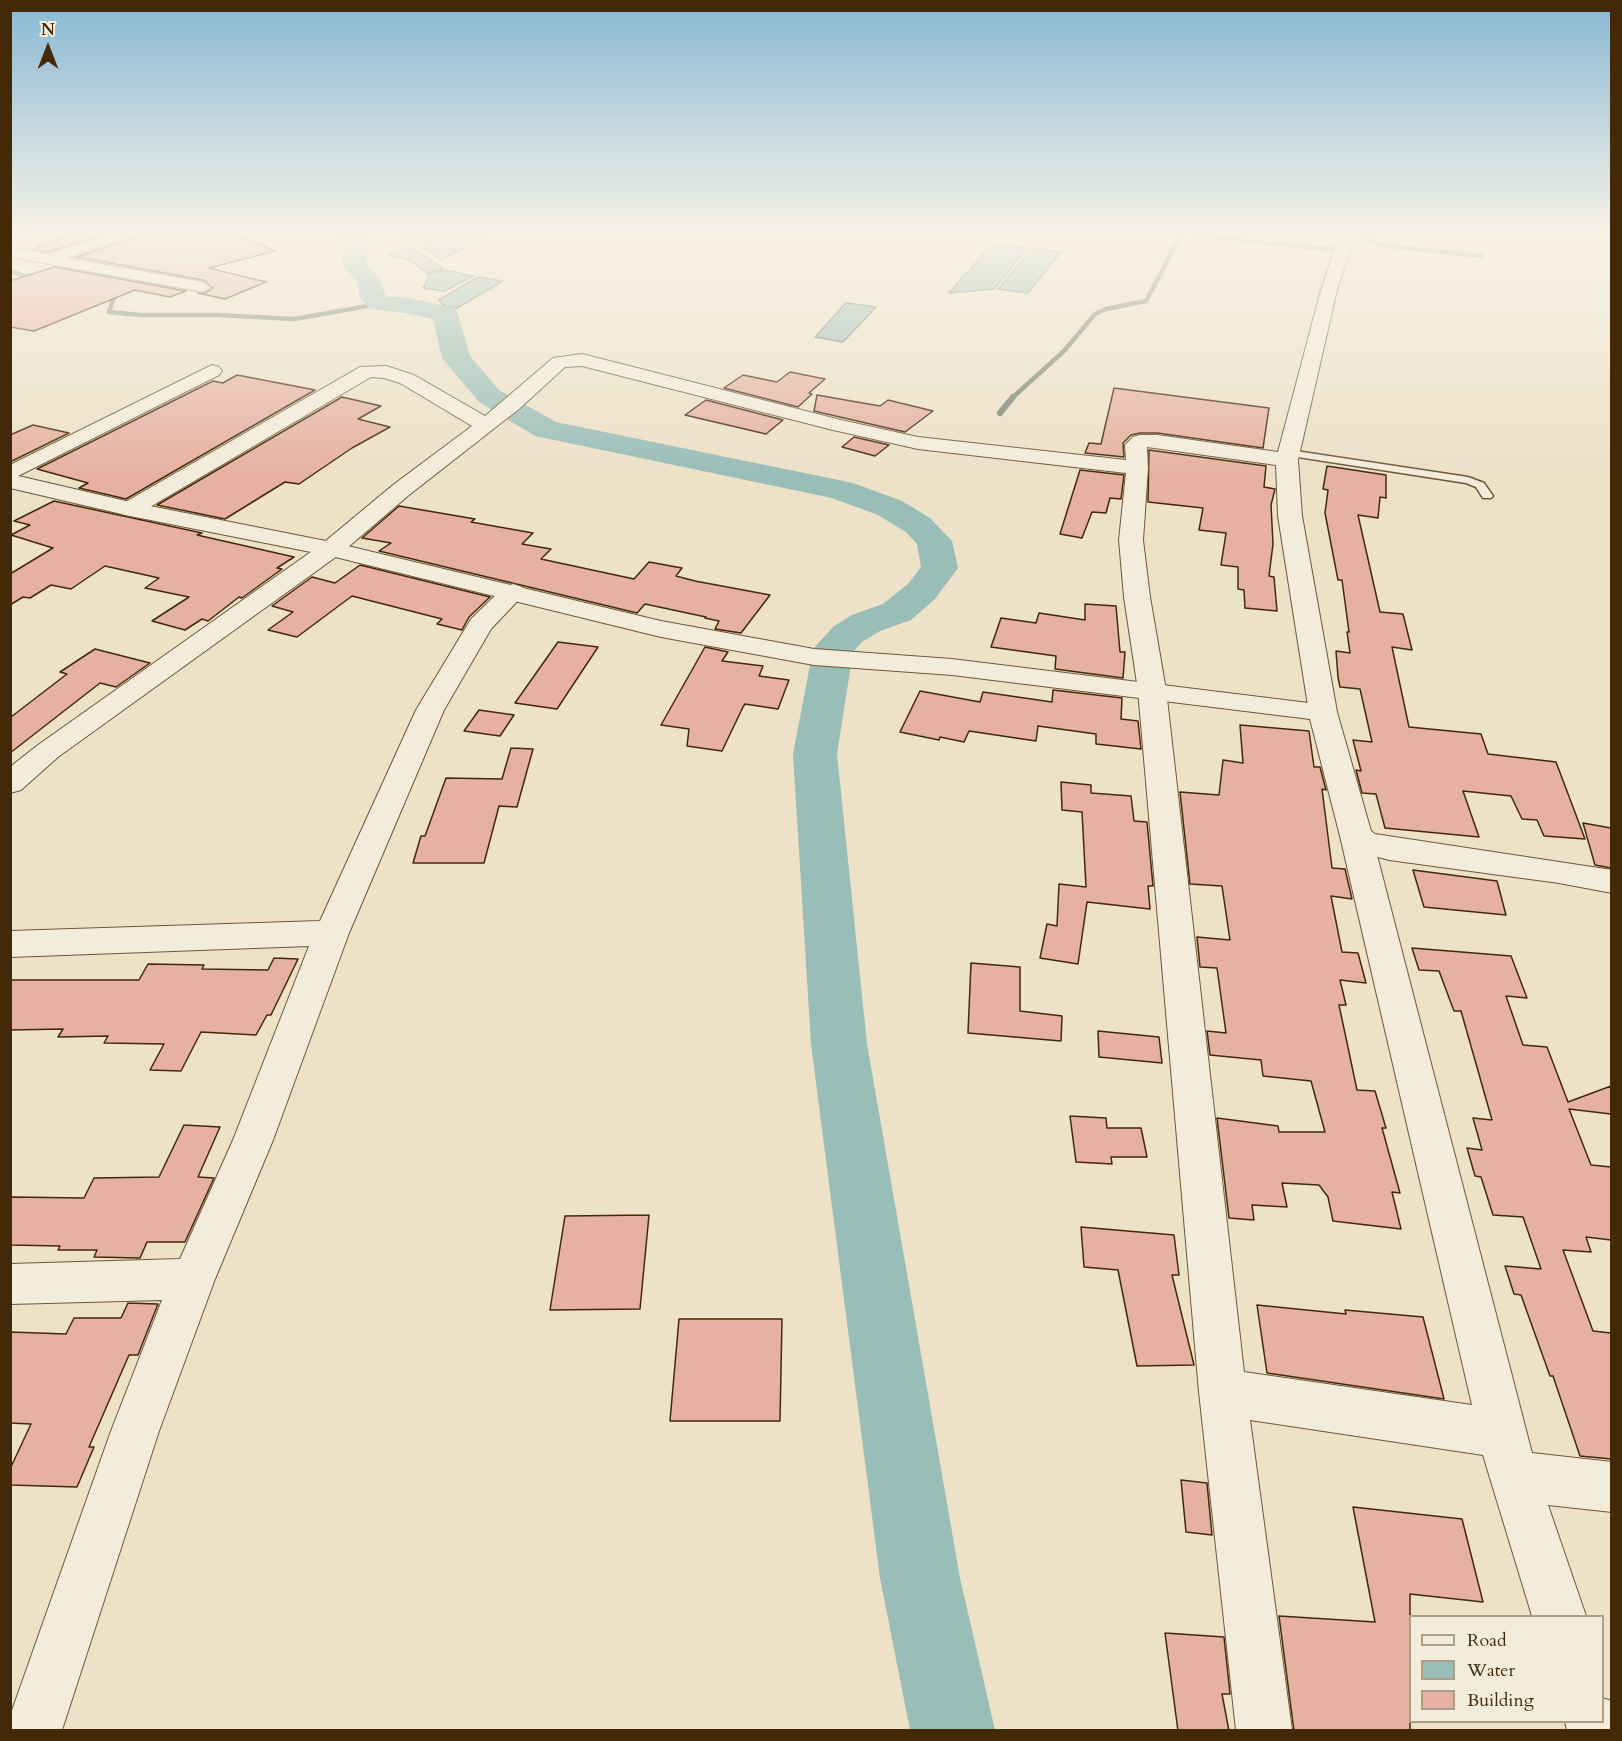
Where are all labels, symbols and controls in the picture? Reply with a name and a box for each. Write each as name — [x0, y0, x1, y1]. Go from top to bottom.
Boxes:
north arrow — [18, 18, 78, 78]
text: N — [41, 19, 55, 41]
legend — [1409, 1615, 1604, 1723]
text: Road — [1467, 1628, 1507, 1653]
text: Water — [1467, 1658, 1515, 1683]
text: Building — [1467, 1688, 1534, 1713]

